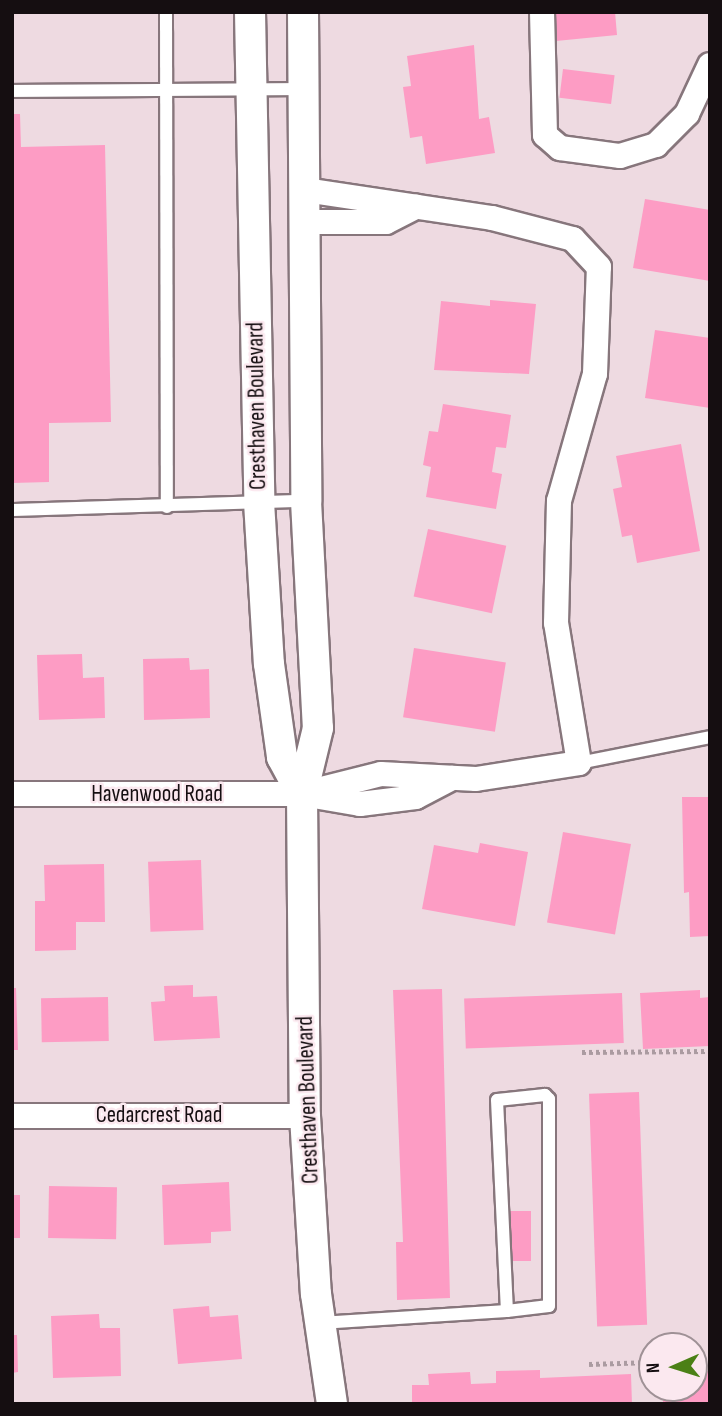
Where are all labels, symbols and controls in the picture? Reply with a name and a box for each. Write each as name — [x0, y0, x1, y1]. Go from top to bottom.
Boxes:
street label: Cresthaven Boulevard — [242, 322, 272, 490]
street label: Havenwood Road — [91, 780, 223, 808]
street label: Cresthaven Boulevard — [291, 1016, 325, 1184]
street label: Cedarcrest Road — [96, 1101, 222, 1129]
north arrow — [638, 1332, 708, 1402]
text: N — [642, 1362, 665, 1374]

